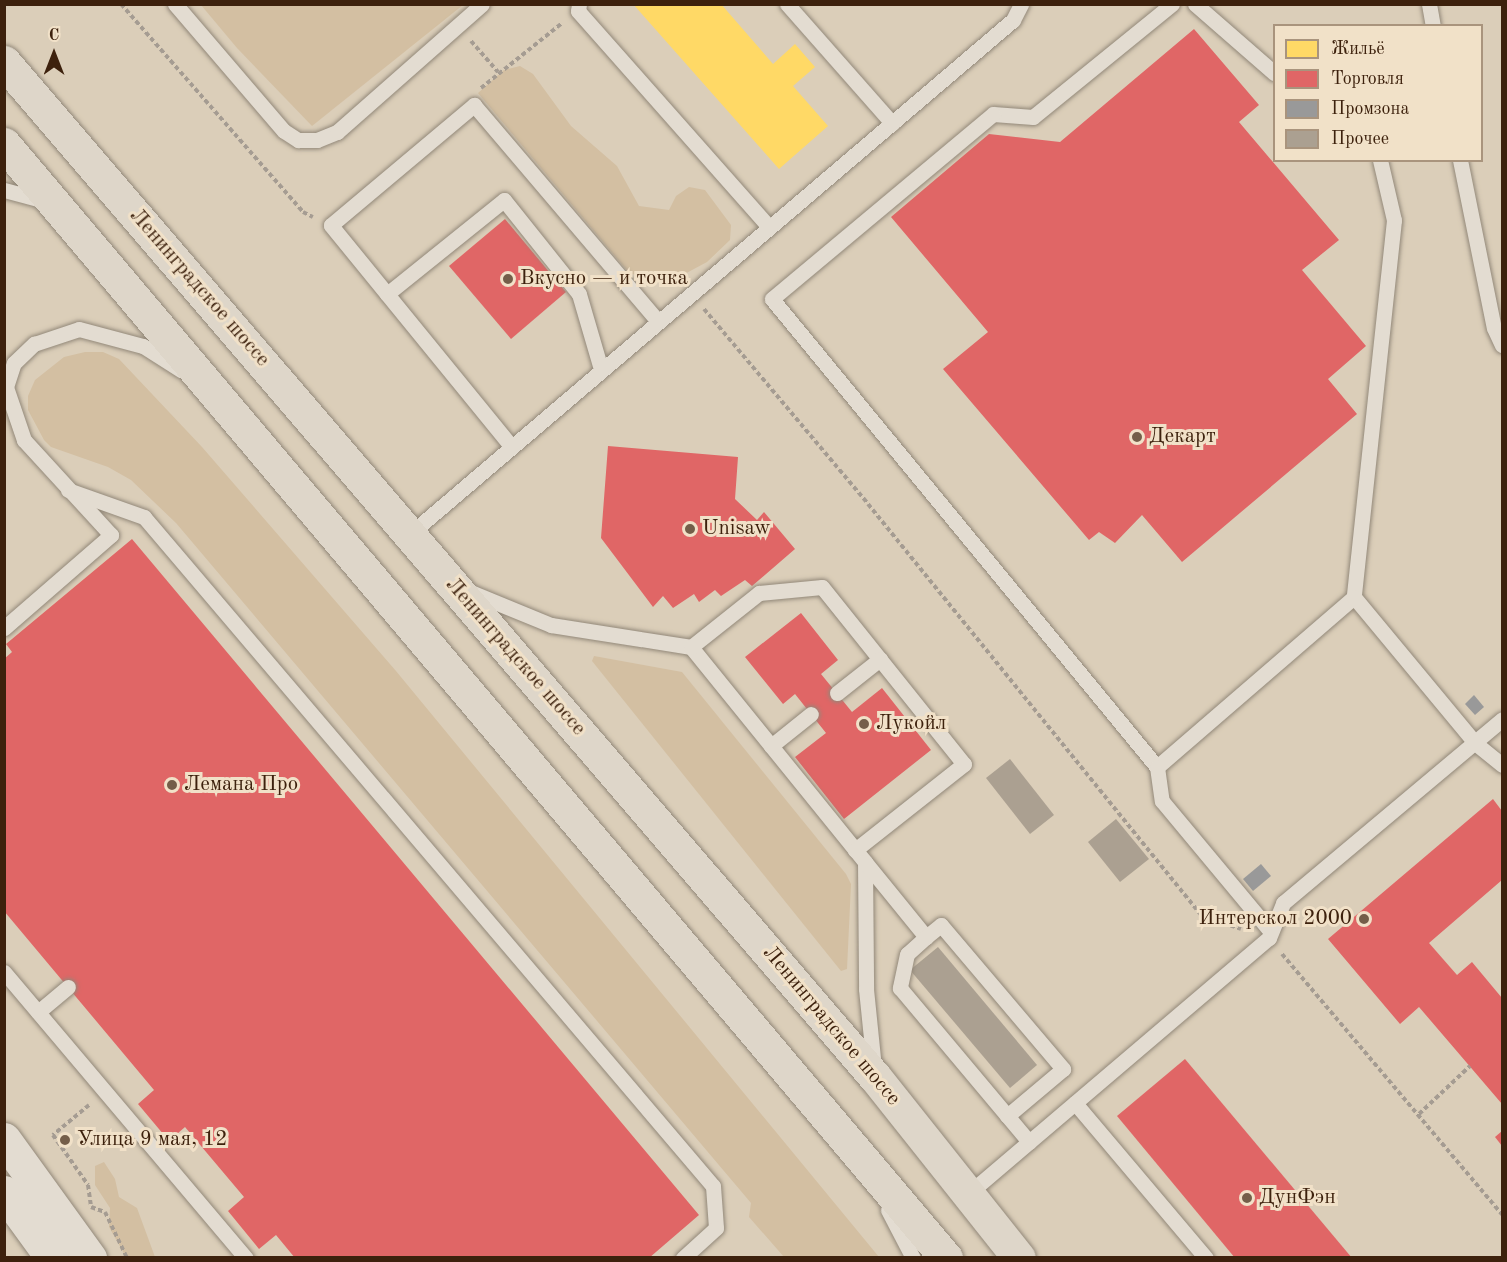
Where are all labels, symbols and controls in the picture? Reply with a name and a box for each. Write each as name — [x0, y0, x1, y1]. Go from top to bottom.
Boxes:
north arrow — [24, 24, 84, 84]
legend — [1273, 24, 1483, 162]
text: С — [49, 28, 59, 44]
text: Жильё — [1331, 40, 1385, 58]
text: Торговля — [1331, 70, 1404, 88]
text: Промзона — [1331, 100, 1409, 118]
text: Прочее — [1331, 130, 1389, 148]
street label: Ленинградское шоссе — [124, 204, 274, 372]
place label: Вкусно — и точка — [520, 266, 688, 292]
marker: Вкусно — и точка — [501, 272, 515, 286]
place label: Декарт — [1149, 424, 1216, 450]
marker: Декарт — [1130, 430, 1144, 444]
place label: Unisaw — [702, 516, 771, 542]
marker: Unisaw — [683, 522, 697, 536]
street label: Ленинградское шоссе — [440, 573, 590, 741]
place label: Лукойл — [876, 711, 946, 737]
marker: Лукойл — [857, 717, 871, 731]
place label: Лемана Про — [184, 772, 298, 798]
marker: Лемана Про — [165, 778, 179, 792]
place label: Интерскол 2000 — [1199, 906, 1352, 932]
marker: Интерскол 2000 — [1357, 912, 1371, 926]
street label: Ленинградское шоссе — [757, 941, 905, 1111]
place label: Улица 9 мая, 12 — [77, 1127, 227, 1153]
marker: Улица 9 мая, 12 — [58, 1133, 72, 1147]
place label: ДунФэн — [1259, 1185, 1336, 1211]
marker: ДунФэн — [1240, 1191, 1254, 1205]

